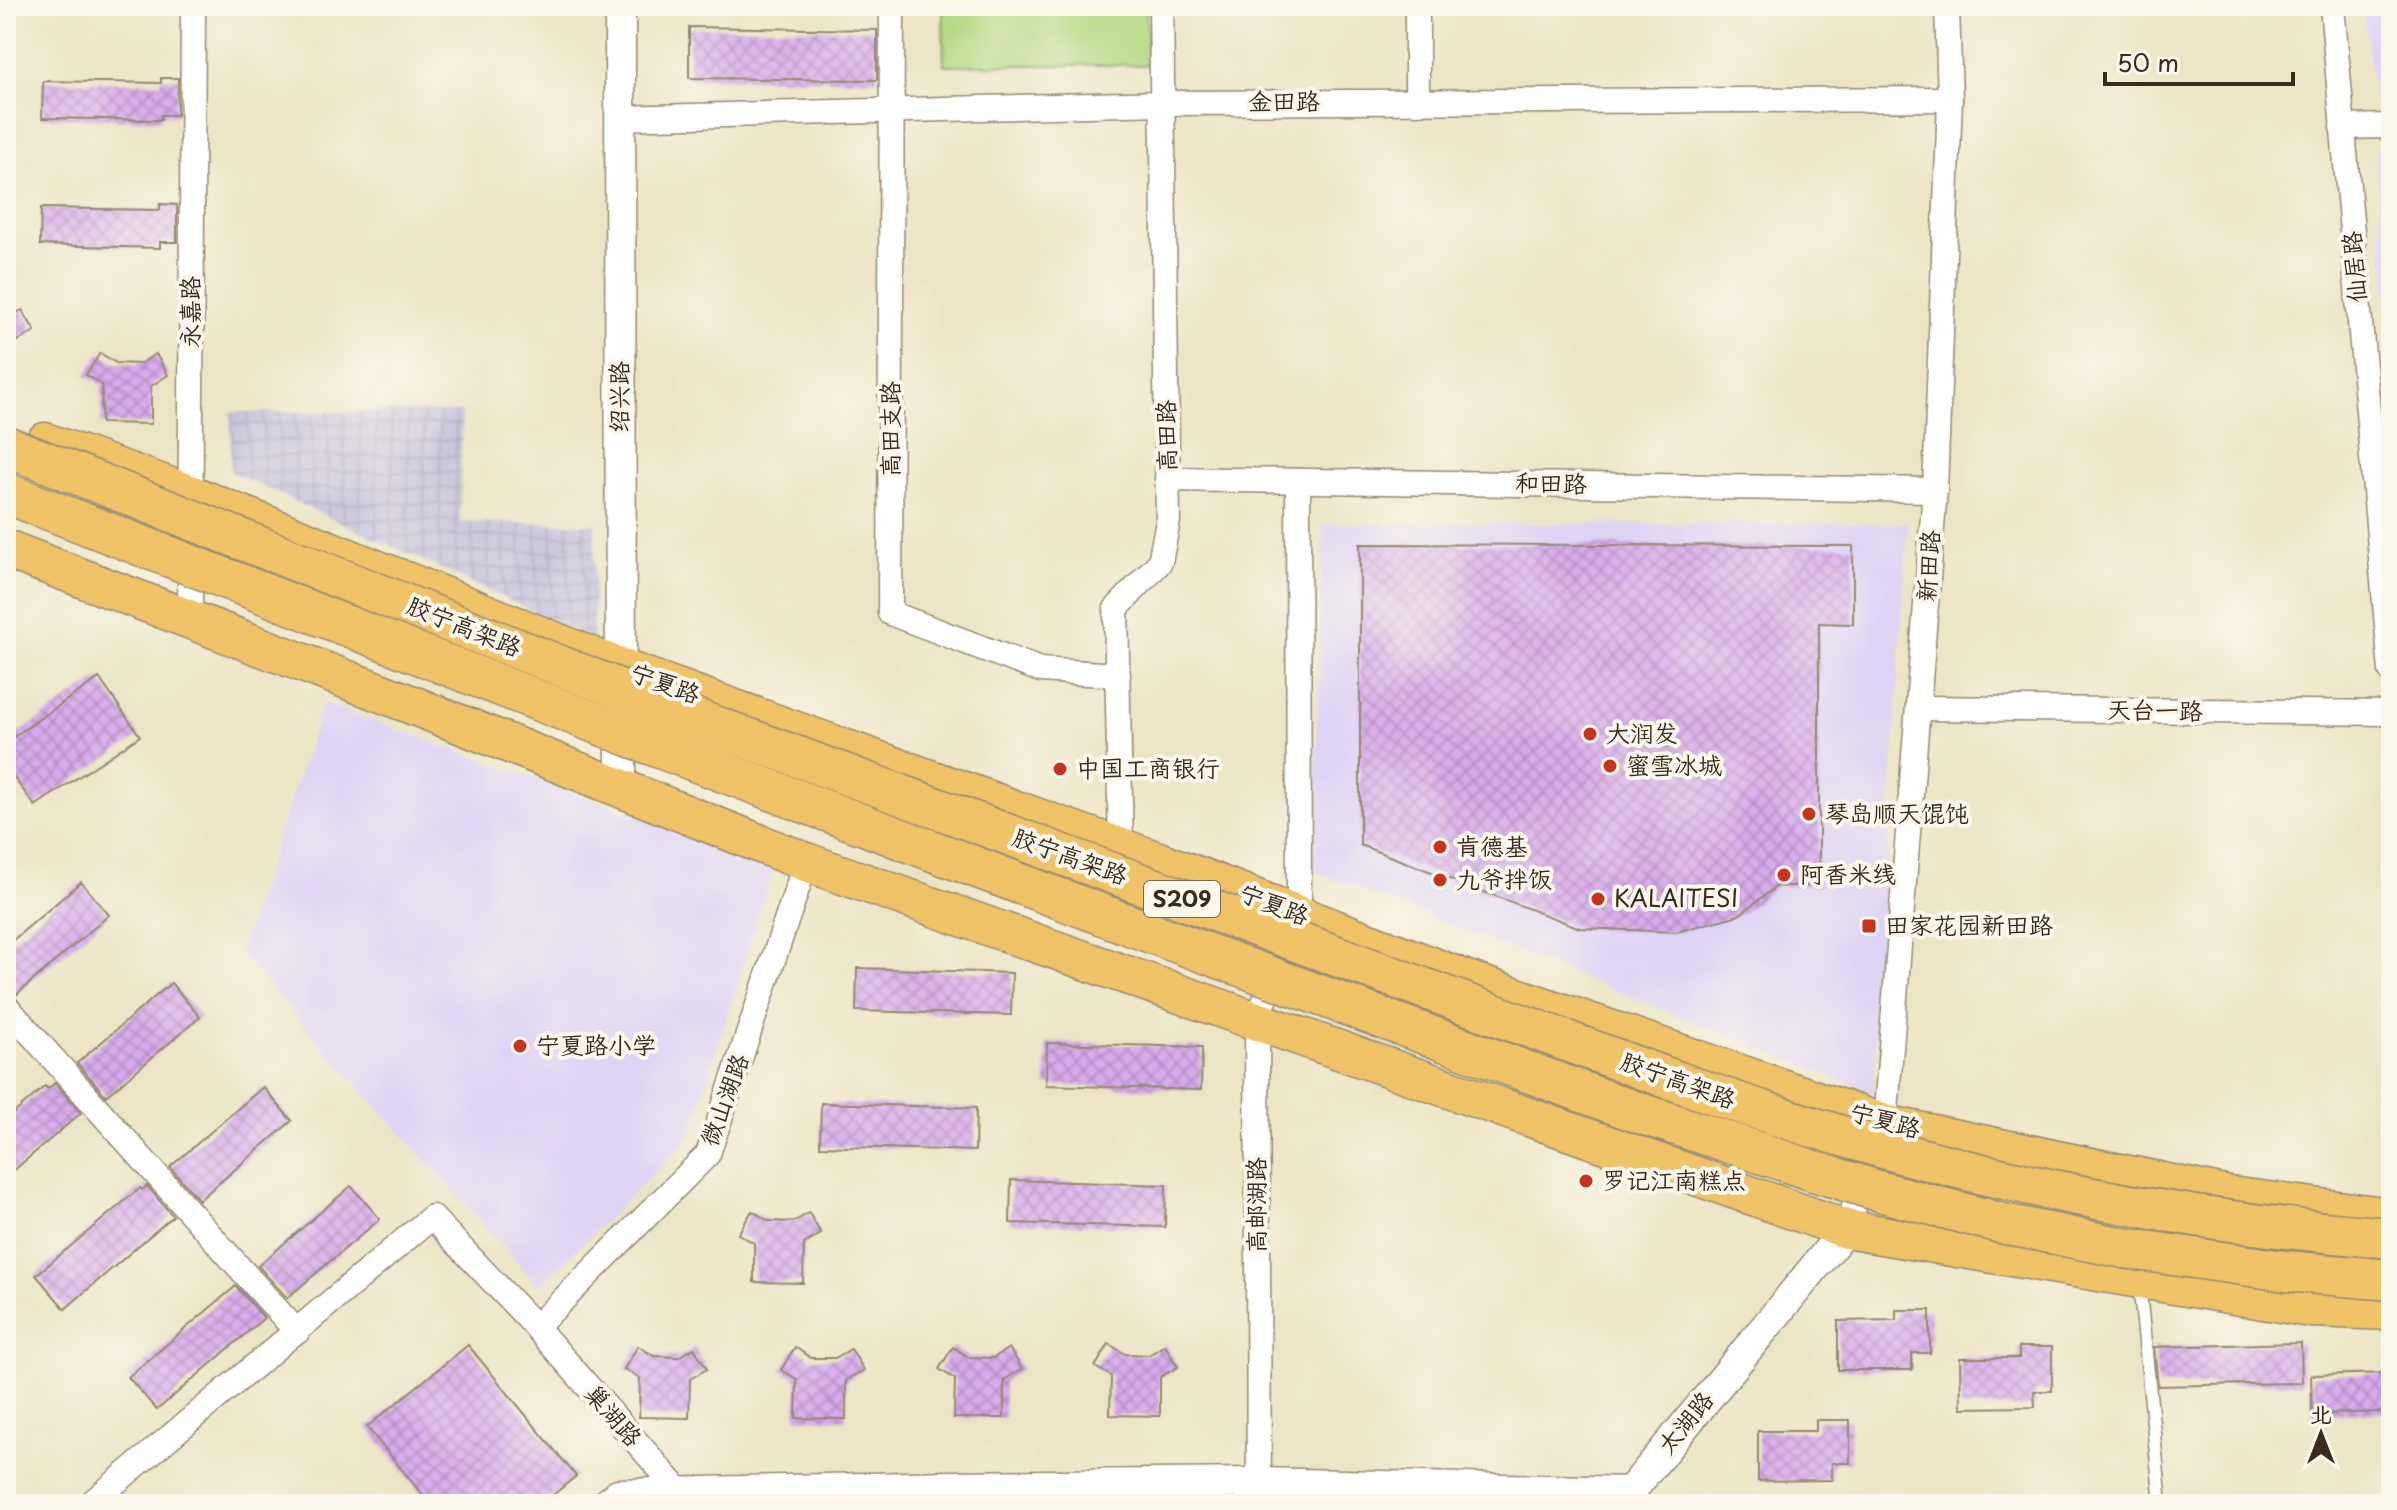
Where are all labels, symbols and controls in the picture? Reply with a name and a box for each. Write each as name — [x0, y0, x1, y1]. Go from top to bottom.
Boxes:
scale bar — [2105, 36, 2293, 86]
text: 50 m — [2117, 44, 2179, 80]
street label: 金田路 — [1248, 82, 1320, 118]
street label: 仙居路 — [2332, 230, 2374, 305]
street label: 永嘉路 — [171, 276, 207, 348]
street label: 绍兴路 — [600, 361, 636, 433]
street label: 高田支路 — [871, 381, 907, 477]
street label: 高田路 — [1146, 400, 1184, 472]
street label: 和田路 — [1515, 463, 1587, 501]
street label: 新田路 — [1907, 529, 1947, 603]
street label: 胶宁高架路 — [402, 586, 527, 664]
street label: 宁夏路 — [626, 653, 706, 711]
street label: 天台一路 — [2107, 690, 2203, 728]
place label: 大润发 — [1606, 714, 1678, 750]
marker: 大润发 — [1581, 725, 1599, 743]
place label: 蜜雪冰城 — [1626, 746, 1722, 782]
place label: 中国工商银行 — [1076, 749, 1220, 785]
marker: 蜜雪冰城 — [1601, 757, 1619, 775]
marker: 中国工商银行 — [1051, 760, 1069, 778]
place label: 琴岛顺天馄饨 — [1825, 794, 1969, 830]
marker: 琴岛顺天馄饨 — [1800, 805, 1818, 823]
street label: 胶宁高架路 — [1008, 818, 1133, 893]
place label: 肯德基 — [1456, 827, 1528, 863]
marker: 肯德基 — [1431, 838, 1449, 856]
place label: 阿香米线 — [1800, 855, 1896, 891]
place label: 九爷拌饭 — [1456, 860, 1552, 896]
marker: 阿香米线 — [1775, 866, 1793, 884]
marker: 九爷拌饭 — [1431, 871, 1449, 889]
street label: 宁夏路 — [1235, 873, 1315, 933]
place label: KALAITESI — [1614, 879, 1738, 915]
road number: S209 — [1144, 881, 1220, 917]
marker: KALAITESI — [1589, 890, 1607, 908]
place label: 田家花园新田路 — [1885, 906, 2053, 942]
marker: 田家花园新田路 — [1860, 917, 1878, 935]
place label: 宁夏路小学 — [536, 1026, 656, 1062]
marker: 宁夏路小学 — [511, 1037, 529, 1055]
street label: 胶宁高架路 — [1616, 1042, 1741, 1117]
street label: 微山湖路 — [690, 1048, 756, 1151]
street label: 宁夏路 — [1846, 1092, 1925, 1146]
street label: 高邮湖路 — [1237, 1157, 1273, 1253]
place label: 罗记江南糕点 — [1602, 1161, 1746, 1197]
marker: 罗记江南糕点 — [1577, 1172, 1595, 1190]
street label: 巢湖路 — [577, 1376, 652, 1454]
street label: 太湖路 — [1648, 1382, 1721, 1461]
north arrow — [2281, 1394, 2361, 1474]
text: 北 — [2310, 1396, 2332, 1429]

